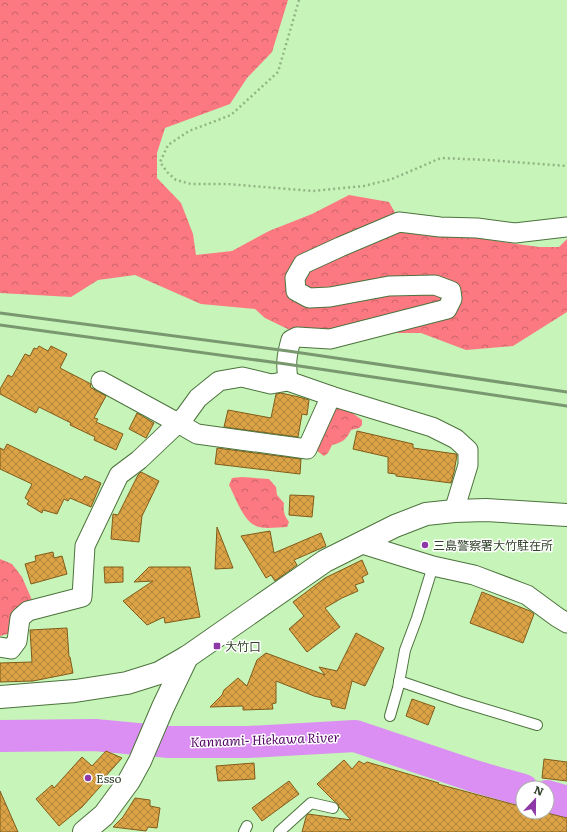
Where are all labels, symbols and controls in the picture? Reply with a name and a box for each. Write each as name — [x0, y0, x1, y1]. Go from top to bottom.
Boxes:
place label: 三島警察署大竹駐在所 — [433, 536, 553, 554]
marker: 三島警察署大竹駐在所 — [420, 540, 430, 550]
place label: 大竹口 — [225, 637, 261, 655]
marker: 大竹口 — [212, 641, 222, 651]
water label: Kannami- Hiekawa River — [190, 727, 340, 751]
place label: Esso — [96, 769, 122, 787]
marker: Esso — [83, 773, 93, 783]
north arrow — [515, 780, 555, 820]
text: N — [532, 781, 546, 799]

